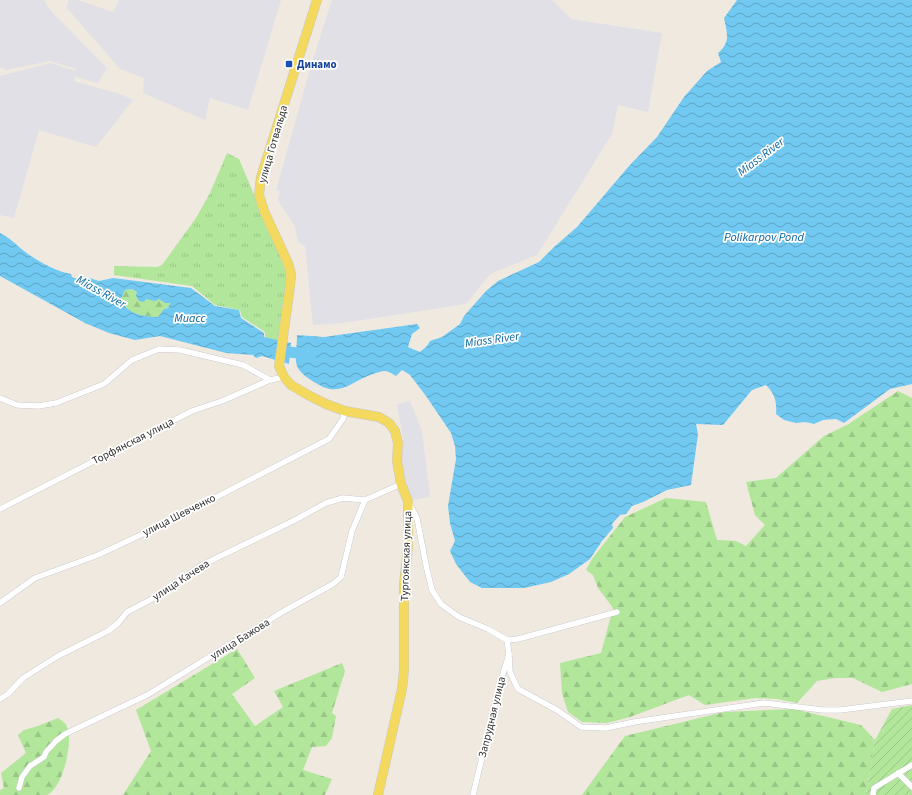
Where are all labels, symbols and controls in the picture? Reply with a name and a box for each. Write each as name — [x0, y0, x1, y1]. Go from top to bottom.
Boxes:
place label: Динамо — [297, 57, 337, 72]
marker: Динамо — [284, 59, 294, 69]
street label: улица Готвальда — [255, 103, 291, 185]
water label: Miass River — [734, 133, 789, 180]
water label: Polikarpov Pond — [724, 229, 805, 246]
water label: Miass River — [73, 271, 130, 313]
water label: Миасс — [174, 310, 206, 327]
water label: Miass River — [464, 328, 521, 352]
street label: Торфянская улица — [90, 414, 176, 468]
street label: улица Шевченко — [140, 490, 218, 540]
street label: Тургоякская улица — [397, 511, 415, 601]
street label: улица Качева — [150, 556, 212, 604]
street label: улица Бажова — [207, 615, 273, 663]
street label: Запрудная улица — [475, 675, 509, 759]

